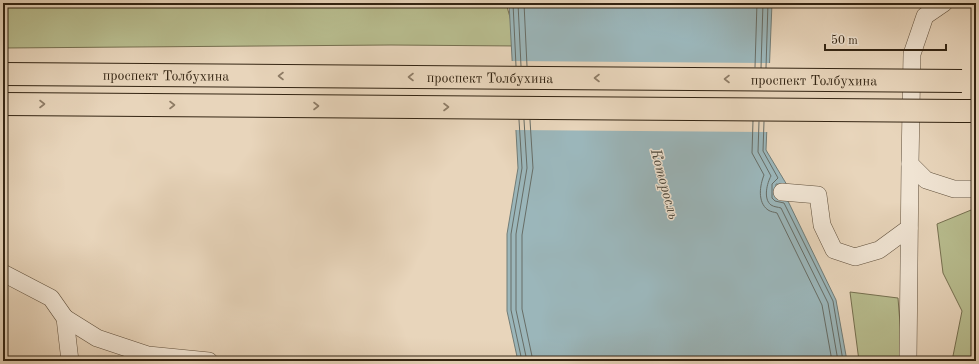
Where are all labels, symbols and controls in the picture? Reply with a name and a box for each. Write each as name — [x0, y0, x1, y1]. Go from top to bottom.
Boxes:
scale bar — [825, 26, 946, 52]
text: 50 m — [831, 34, 858, 47]
street label: проспект Толбухина — [103, 69, 229, 84]
street label: проспект Толбухина — [427, 71, 553, 86]
one-way arrow — [278, 72, 284, 80]
one-way arrow — [408, 73, 414, 81]
street label: проспект Толбухина — [751, 73, 877, 88]
one-way arrow — [594, 74, 600, 82]
one-way arrow — [724, 75, 730, 83]
one-way arrow — [39, 100, 45, 108]
one-way arrow — [169, 101, 175, 109]
one-way arrow — [313, 102, 319, 110]
one-way arrow — [443, 103, 449, 111]
water label: Которосль — [647, 146, 680, 222]

